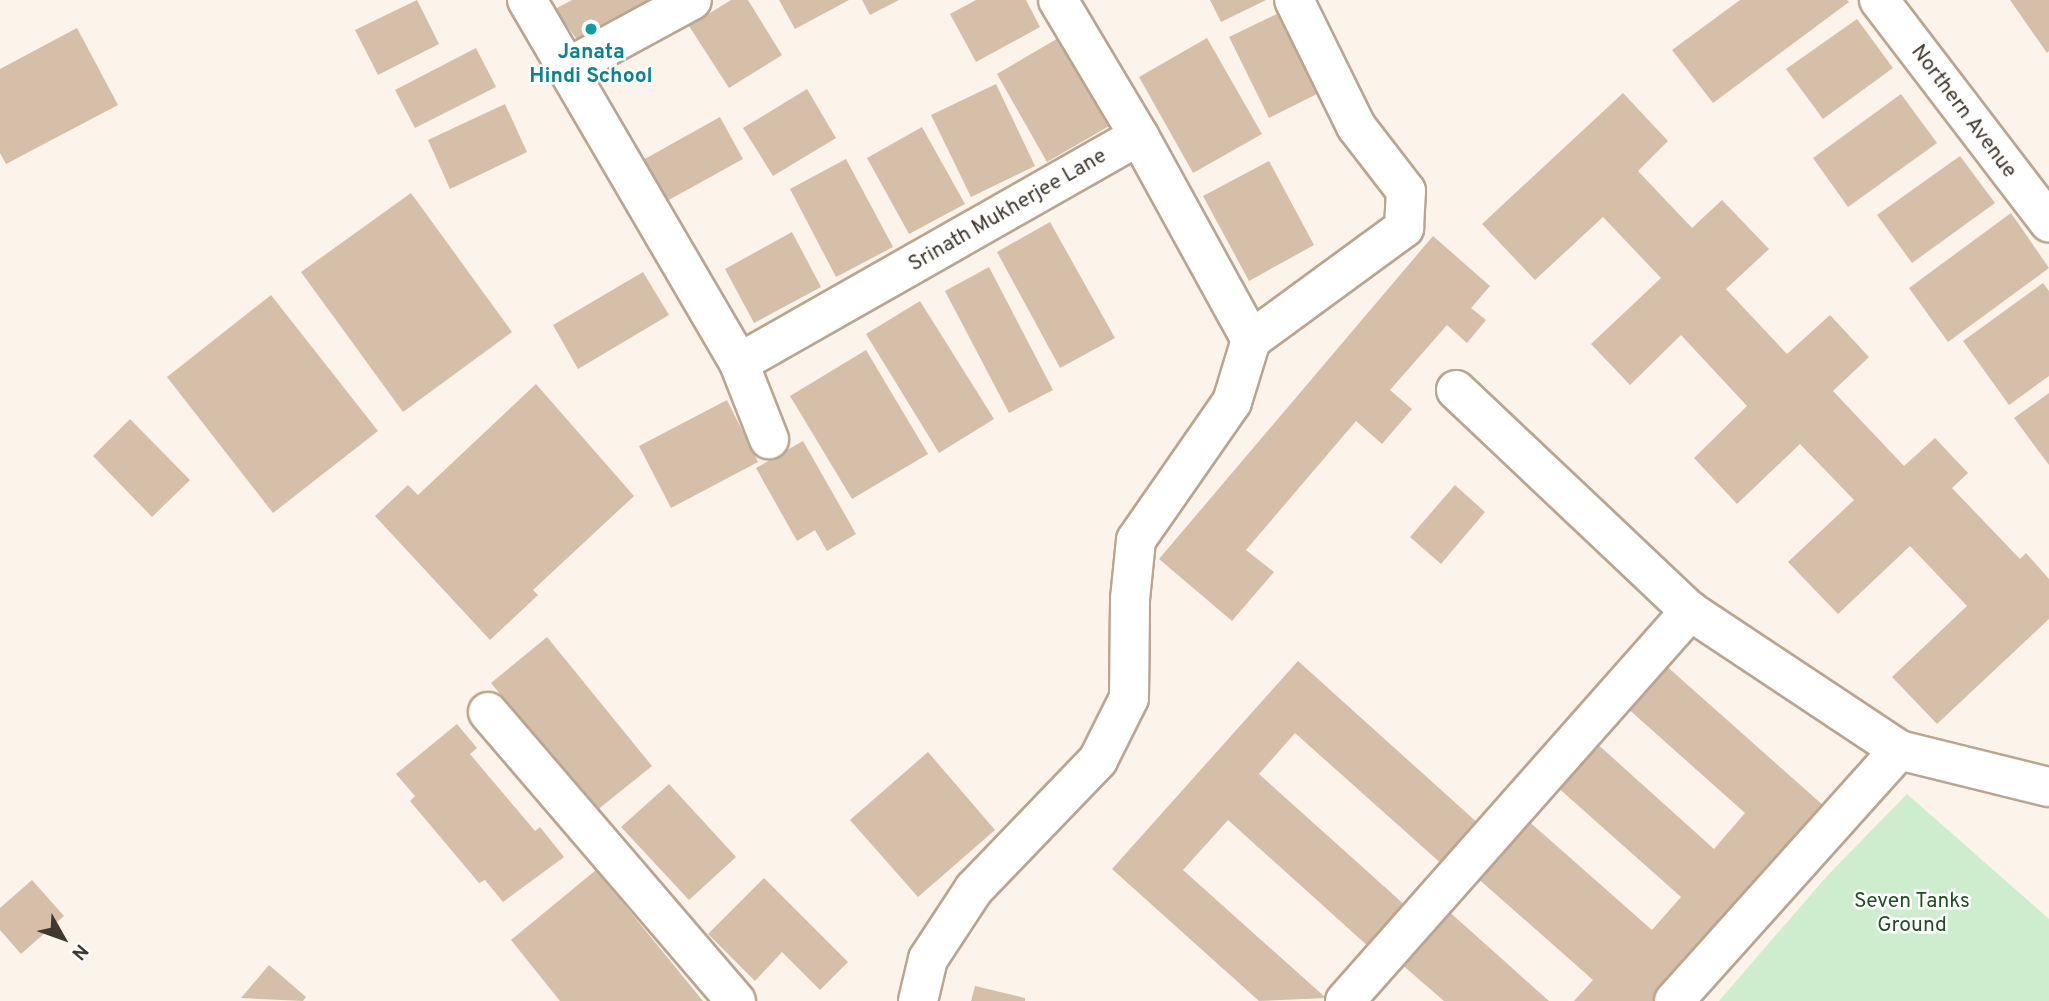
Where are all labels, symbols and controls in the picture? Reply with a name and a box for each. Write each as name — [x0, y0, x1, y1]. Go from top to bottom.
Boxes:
marker: Janata Hindi School — [583, 21, 599, 37]
place label: Janata Hindi School — [529, 40, 653, 90]
street label: Northern Avenue — [1904, 40, 2022, 184]
street label: Srinath Mukherjee Lane — [905, 144, 1111, 278]
park label: Seven Tanks Ground — [1854, 889, 1970, 939]
north arrow — [28, 903, 98, 973]
text: N — [66, 939, 93, 964]

